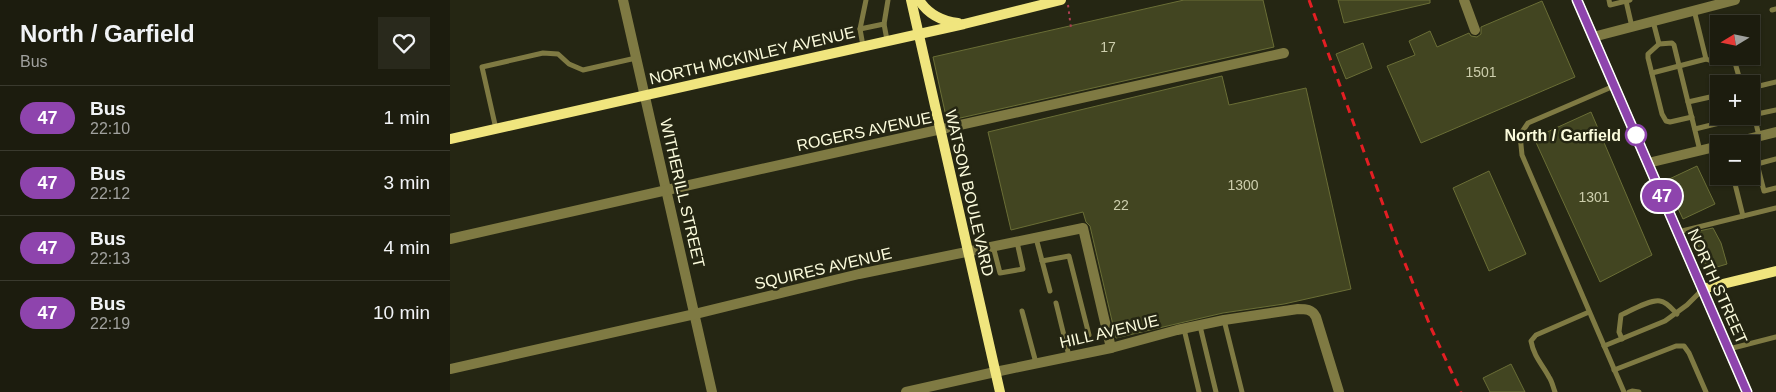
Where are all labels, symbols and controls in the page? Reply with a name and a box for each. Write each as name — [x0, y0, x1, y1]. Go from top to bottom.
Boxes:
north arrow — [1710, 15, 1760, 65]
map controls — [1710, 15, 1760, 185]
button: heart — [378, 17, 430, 69]
text: North / Garfield — [20, 20, 195, 47]
street label: NORTH MCKINLEY AVENUE — [648, 24, 857, 87]
house number: 17 — [1100, 39, 1116, 55]
text: Bus — [20, 53, 48, 70]
house number: 1501 — [1465, 64, 1497, 80]
button: + — [1710, 75, 1760, 125]
text: Bus — [90, 98, 126, 119]
text: 1 min — [384, 107, 430, 128]
text: 47 — [37, 108, 58, 128]
street label: WATSON BOULEVARD — [942, 108, 997, 278]
street label: ROGERS AVENUE — [795, 109, 933, 154]
street label: WITHERILL STREET — [657, 117, 708, 269]
text: 22:10 — [90, 120, 130, 137]
marker: North / Garfield — [1625, 124, 1647, 146]
place label: North / Garfield — [1505, 127, 1621, 144]
button: − — [1710, 135, 1760, 185]
text: Bus — [90, 163, 126, 184]
text: 3 min — [384, 172, 430, 193]
text: 47 — [37, 173, 58, 193]
house number: 1300 — [1227, 177, 1259, 193]
line badge: 47 — [1640, 180, 1684, 212]
text: 22:12 — [90, 185, 130, 202]
text: 47 — [1652, 186, 1672, 206]
house number: 1301 — [1578, 189, 1610, 205]
house number: 22 — [1113, 197, 1129, 213]
street label: NORTH STREET — [1685, 226, 1751, 347]
text: Bus — [90, 228, 126, 249]
text: 4 min — [384, 237, 430, 258]
text: 47 — [37, 238, 58, 258]
street label: SQUIRES AVENUE — [753, 244, 893, 293]
text: 22:13 — [90, 250, 130, 267]
text: Bus — [90, 293, 126, 314]
text: 10 min — [373, 302, 430, 323]
text: 47 — [37, 303, 58, 323]
street label: HILL AVENUE — [1058, 312, 1160, 351]
text: 22:19 — [90, 315, 130, 332]

